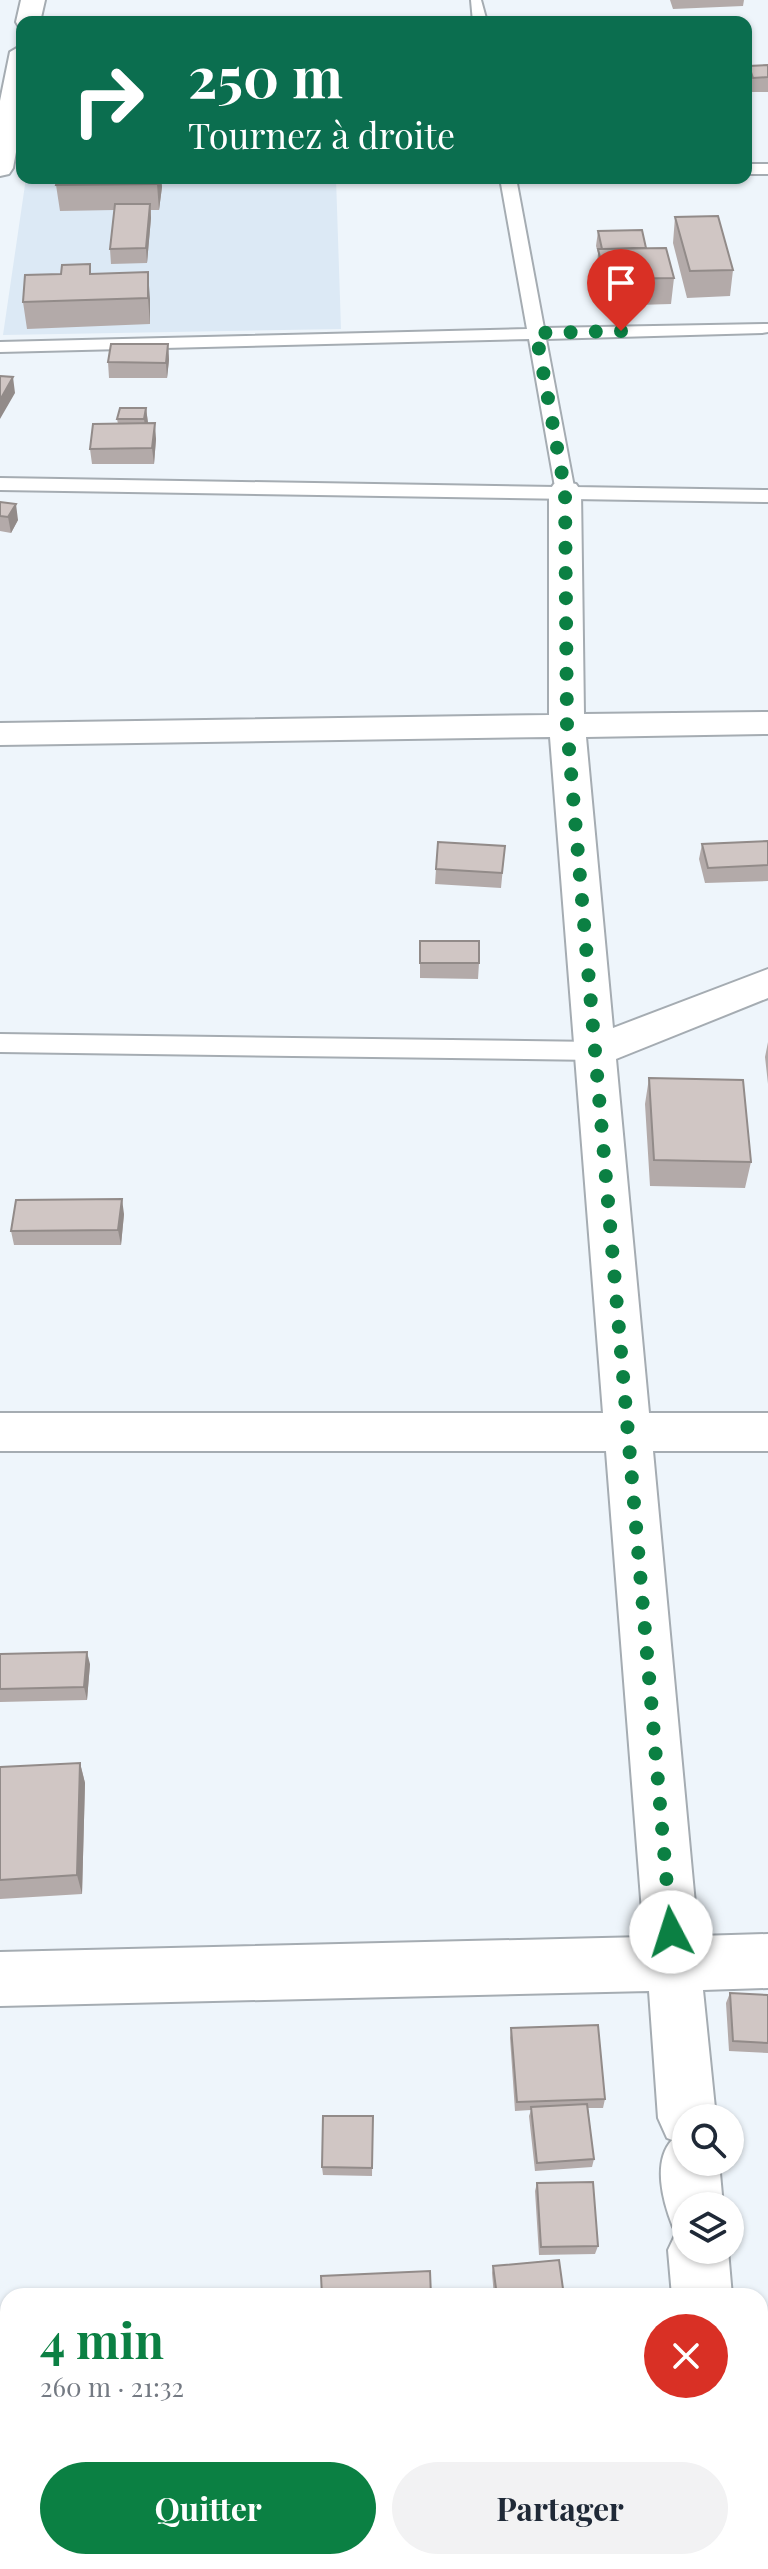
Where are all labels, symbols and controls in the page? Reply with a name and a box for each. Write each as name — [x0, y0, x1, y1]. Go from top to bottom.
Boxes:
text: 250 m — [188, 38, 343, 113]
icon: right — [56, 48, 160, 152]
text: Tournez à droite — [188, 110, 455, 158]
pin — [587, 249, 655, 331]
icon: arrive — [599, 261, 643, 305]
position arrow — [629, 1890, 713, 1974]
map controls — [672, 2104, 744, 2264]
button: search — [672, 2104, 744, 2176]
button: layers — [672, 2192, 744, 2264]
text: 4 min — [40, 2307, 164, 2371]
button: close — [644, 2314, 728, 2398]
text: 260 m · 21:32 — [40, 2369, 184, 2404]
button: Quitter — [40, 2462, 376, 2554]
button: Partager — [392, 2462, 728, 2554]

